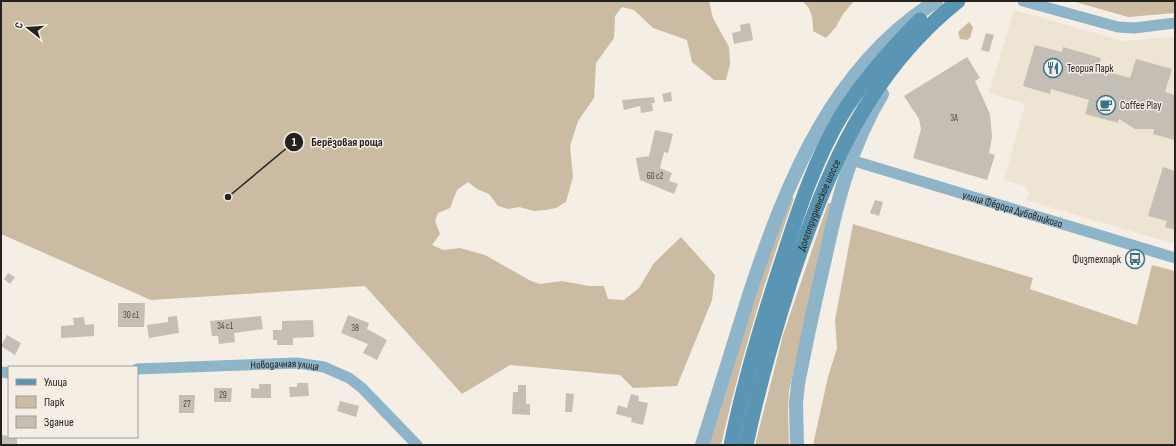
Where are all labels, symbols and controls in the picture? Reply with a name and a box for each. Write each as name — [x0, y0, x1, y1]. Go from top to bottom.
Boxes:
north arrow — [8, 8, 48, 48]
text: С — [12, 20, 26, 30]
restaurant icon: Теория Парк — [1042, 57, 1064, 79]
place label: Теория Парк — [1067, 62, 1114, 75]
cafe icon: Coffee Play — [1095, 94, 1117, 116]
place label: Coffee Play — [1120, 99, 1162, 112]
house number: 3А — [950, 113, 958, 124]
callout: Берёзовая роща — [284, 130, 391, 154]
text: 1 — [292, 135, 297, 150]
text: Берёзовая роща — [311, 135, 383, 150]
street label: Долгопрудненское шоссе — [794, 157, 843, 253]
house number: 60 с2 — [647, 171, 664, 182]
street label: улица Фёдора Дубовицкого — [961, 188, 1065, 230]
bus stop icon: Физтехпарк — [1124, 248, 1146, 270]
place label: Физтехпарк — [1072, 253, 1122, 266]
house number: 30 с1 — [123, 310, 140, 321]
house number: 34 с1 — [217, 321, 234, 332]
house number: 38 — [351, 323, 359, 334]
street label: Новодачная улица — [250, 356, 320, 373]
legend — [8, 366, 138, 438]
text: Улица — [44, 375, 68, 390]
house number: 29 — [219, 390, 227, 401]
text: Парк — [44, 395, 65, 410]
house number: 27 — [183, 399, 191, 410]
text: Здание — [44, 415, 74, 430]

